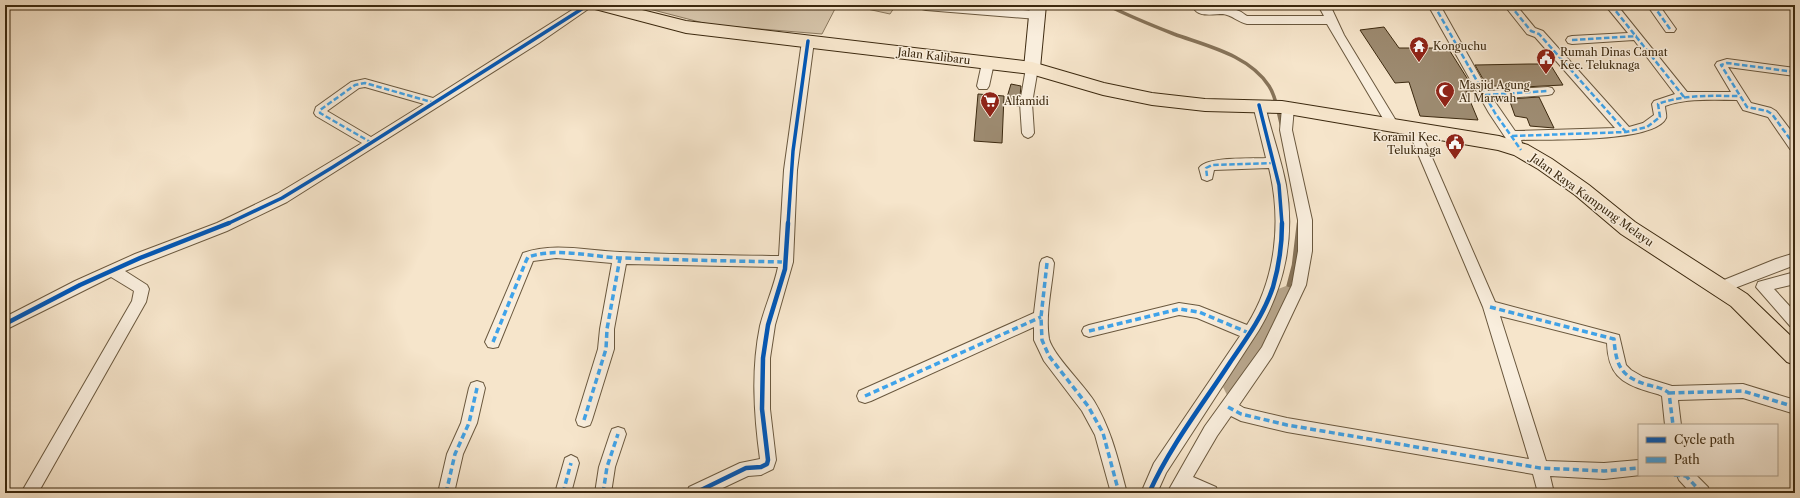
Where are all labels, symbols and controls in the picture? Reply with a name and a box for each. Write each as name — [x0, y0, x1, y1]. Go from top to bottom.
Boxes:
temple icon: Konguchu — [1408, 35, 1430, 63]
place label: Konguchu — [1433, 39, 1487, 53]
street label: Jalan Kalibaru — [895, 44, 971, 67]
place label: Rumah Dinas Camat Kec. Teluknaga — [1560, 45, 1668, 72]
public building icon: Rumah Dinas Camat Kec. Teluknaga — [1535, 47, 1557, 75]
place label: Masjid Agung Al Marwah — [1458, 78, 1530, 105]
mosque icon: Masjid Agung Al Marwah — [1434, 80, 1456, 108]
supermarket icon: Alfamidi — [979, 90, 1001, 118]
place label: Alfamidi — [1003, 94, 1049, 108]
place label: Koramil Kec. Teluknaga — [1373, 130, 1441, 157]
public building icon: Koramil Kec. Teluknaga — [1444, 132, 1466, 160]
street label: Jalan Raya Kampung Melayu — [1526, 149, 1657, 250]
legend — [1638, 424, 1778, 476]
text: Cycle path — [1674, 432, 1735, 447]
text: Path — [1674, 452, 1700, 467]

